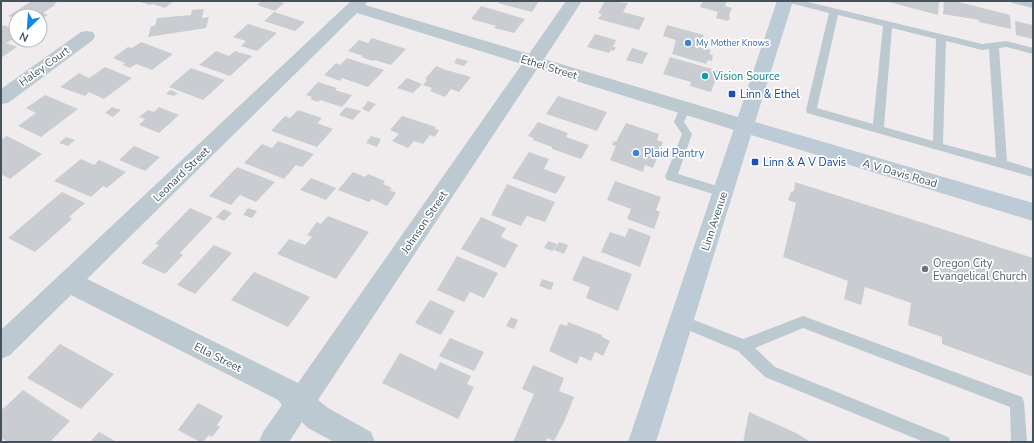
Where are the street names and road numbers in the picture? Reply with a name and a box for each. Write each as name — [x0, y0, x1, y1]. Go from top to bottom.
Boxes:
street label: Haley Court — [16, 43, 73, 90]
street label: Ethel Street — [519, 52, 579, 83]
street label: Leonard Street — [150, 143, 213, 205]
street label: A V Davis Road — [861, 156, 939, 191]
street label: Johnson Street — [397, 188, 451, 257]
street label: Linn Avenue — [698, 190, 731, 253]
street label: Ella Street — [191, 339, 244, 376]

